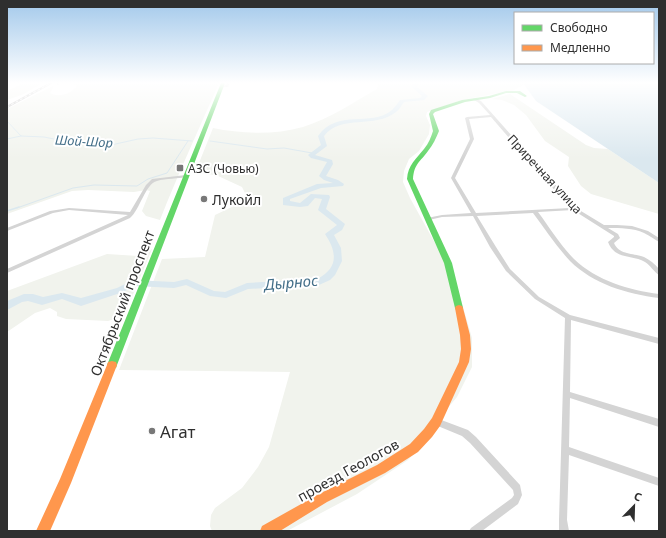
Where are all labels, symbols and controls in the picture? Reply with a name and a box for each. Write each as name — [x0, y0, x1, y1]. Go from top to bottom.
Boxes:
legend — [514, 12, 654, 64]
text: Свободно — [550, 19, 608, 36]
text: Медленно — [550, 39, 610, 56]
water label: Шой-Шор — [54, 130, 114, 152]
street label: Приречная улица — [504, 131, 586, 217]
place label: АЗС (Човью) — [188, 160, 259, 177]
marker: АЗС (Човью) — [175, 163, 185, 173]
place label: Лукойл — [212, 190, 261, 209]
marker: Лукойл — [199, 194, 209, 204]
street label: Октябрьский проспект — [85, 227, 159, 379]
water label: Дырнос — [261, 270, 319, 294]
place label: Агат — [160, 420, 196, 443]
marker: Агат — [147, 426, 157, 436]
street label: проезд Геологов — [294, 434, 402, 506]
north arrow — [614, 486, 654, 526]
text: С — [632, 488, 644, 505]

